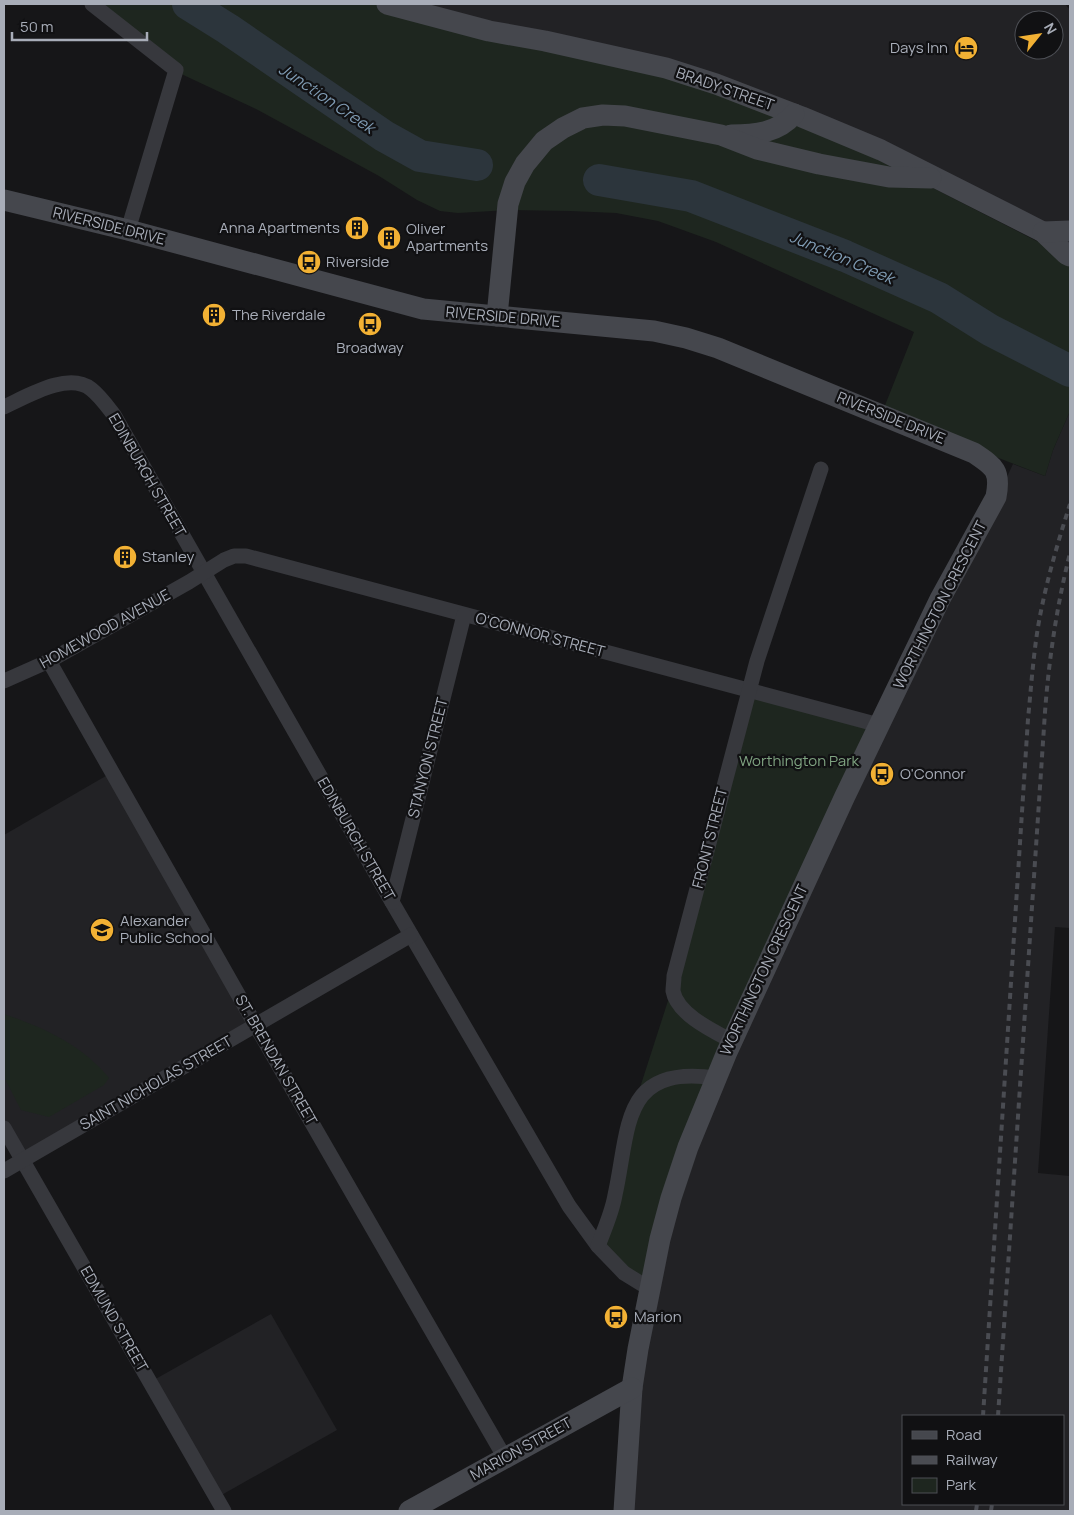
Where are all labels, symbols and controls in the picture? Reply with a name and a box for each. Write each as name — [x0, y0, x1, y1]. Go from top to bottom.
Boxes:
scale bar — [12, 10, 148, 42]
north arrow — [1014, 10, 1064, 60]
text: 50 m — [20, 16, 54, 37]
text: N — [1040, 19, 1061, 37]
hotel icon: Days Inn — [953, 35, 979, 61]
place label: Days Inn — [890, 37, 948, 58]
water label: Junction Creek — [275, 58, 381, 139]
street label: BRADY STREET — [673, 62, 777, 115]
street label: RIVERSIDE DRIVE — [51, 201, 167, 250]
building icon: Anna Apartments — [344, 215, 370, 241]
place label: Anna Apartments — [219, 217, 340, 238]
place label: Oliver Apartments — [406, 218, 488, 256]
building icon: Oliver Apartments — [376, 225, 402, 251]
water label: Junction Creek — [787, 225, 899, 290]
bus stop icon: Riverside — [296, 249, 322, 275]
place label: Riverside — [326, 251, 389, 272]
street label: RIVERSIDE DRIVE — [445, 301, 561, 332]
building icon: The Riverdale — [201, 302, 227, 328]
place label: The Riverdale — [232, 304, 326, 325]
bus stop icon: Broadway — [357, 311, 383, 337]
place label: Broadway — [336, 337, 404, 358]
street label: RIVERSIDE DRIVE — [834, 386, 948, 449]
street label: EDINBURGH STREET — [104, 409, 191, 540]
street label: WORTHINGTON CRESCENT — [888, 517, 991, 693]
building icon: Stanley — [112, 544, 138, 570]
place label: Stanley — [142, 546, 195, 567]
street label: HOMEWOOD AVENUE — [36, 584, 174, 673]
street label: O'CONNOR STREET — [473, 607, 607, 662]
street label: STANYON STREET — [402, 696, 453, 820]
park label: Worthington Park — [739, 750, 860, 771]
bus stop icon: O'Connor — [869, 761, 895, 787]
place label: O'Connor — [900, 763, 966, 784]
street label: EDINBURGH STREET — [313, 773, 400, 904]
street label: FRONT STREET — [687, 785, 732, 891]
street label: WORTHINGTON CRESCENT — [715, 881, 812, 1059]
place label: Alexander Public School — [120, 910, 213, 948]
school or university icon: Alexander Public School — [89, 917, 115, 943]
street label: ST. BRENDAN STREET — [231, 991, 322, 1129]
street label: SAINT NICHOLAS STREET — [76, 1030, 236, 1135]
street label: EDMUND STREET — [76, 1262, 153, 1375]
bus stop icon: Marion — [603, 1304, 629, 1330]
place label: Marion — [634, 1306, 682, 1327]
street label: MARION STREET — [466, 1412, 575, 1485]
legend — [902, 1415, 1064, 1505]
text: Road — [946, 1424, 982, 1445]
text: Railway — [946, 1449, 998, 1470]
text: Park — [946, 1474, 976, 1495]

